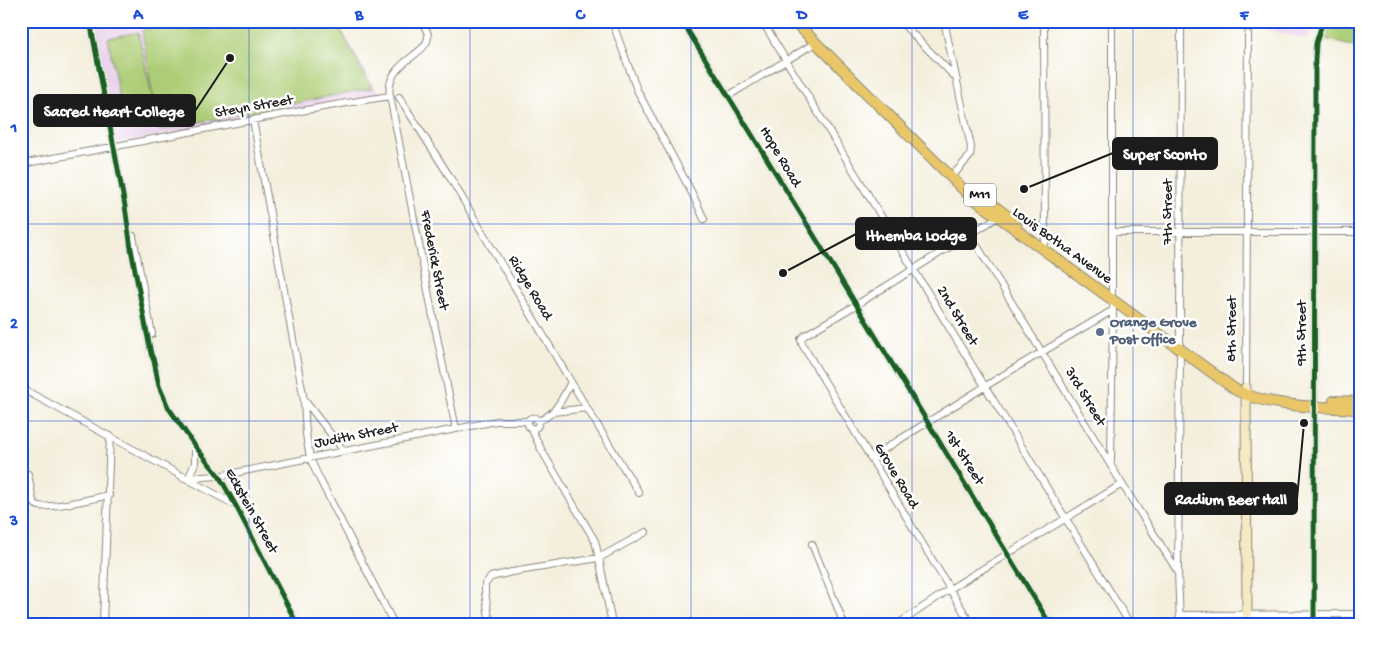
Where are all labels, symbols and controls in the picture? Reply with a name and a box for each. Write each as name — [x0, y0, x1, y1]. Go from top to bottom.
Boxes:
text: A — [132, 7, 144, 26]
text: B — [354, 7, 364, 26]
text: C — [575, 7, 586, 26]
text: D — [795, 7, 808, 26]
text: E — [1018, 7, 1029, 26]
text: F — [1239, 7, 1250, 26]
street label: Steyn Street — [214, 91, 296, 123]
callout: Sacred Heart College — [34, 95, 195, 126]
text: Sacred Heart College — [44, 104, 185, 123]
text: 1 — [10, 120, 17, 139]
street label: Hope Road — [755, 123, 806, 192]
callout: Super Sconto — [1113, 138, 1217, 169]
text: Super Sconto — [1123, 147, 1208, 166]
street label: 7th Street — [1159, 177, 1177, 246]
road number: M11 — [964, 184, 996, 206]
street label: Louis Botha Avenue — [1008, 204, 1116, 288]
street label: Frederick Street — [415, 208, 453, 313]
callout: Ithemba Lodge — [856, 218, 976, 249]
text: Ithemba Lodge — [866, 228, 967, 247]
street label: Ridge Road — [504, 252, 557, 325]
street label: 2nd Street — [932, 283, 983, 351]
street label: 8th Street — [1223, 294, 1241, 362]
street label: 9th Street — [1293, 299, 1311, 367]
place label: Orange Grove Post Office — [1109, 314, 1198, 349]
text: 2 — [10, 316, 18, 335]
marker: Orange Grove Post Office — [1094, 326, 1106, 338]
street label: 3rd Street — [1060, 363, 1111, 431]
street label: Judith Street — [313, 419, 401, 453]
street label: 1st Street — [940, 426, 989, 490]
street label: Grove Road — [869, 440, 923, 513]
street label: Eckstein Street — [220, 465, 283, 558]
callout: Radium Beer Hall — [1165, 483, 1297, 514]
text: Radium Beer Hall — [1174, 492, 1287, 511]
text: 3 — [9, 513, 18, 532]

